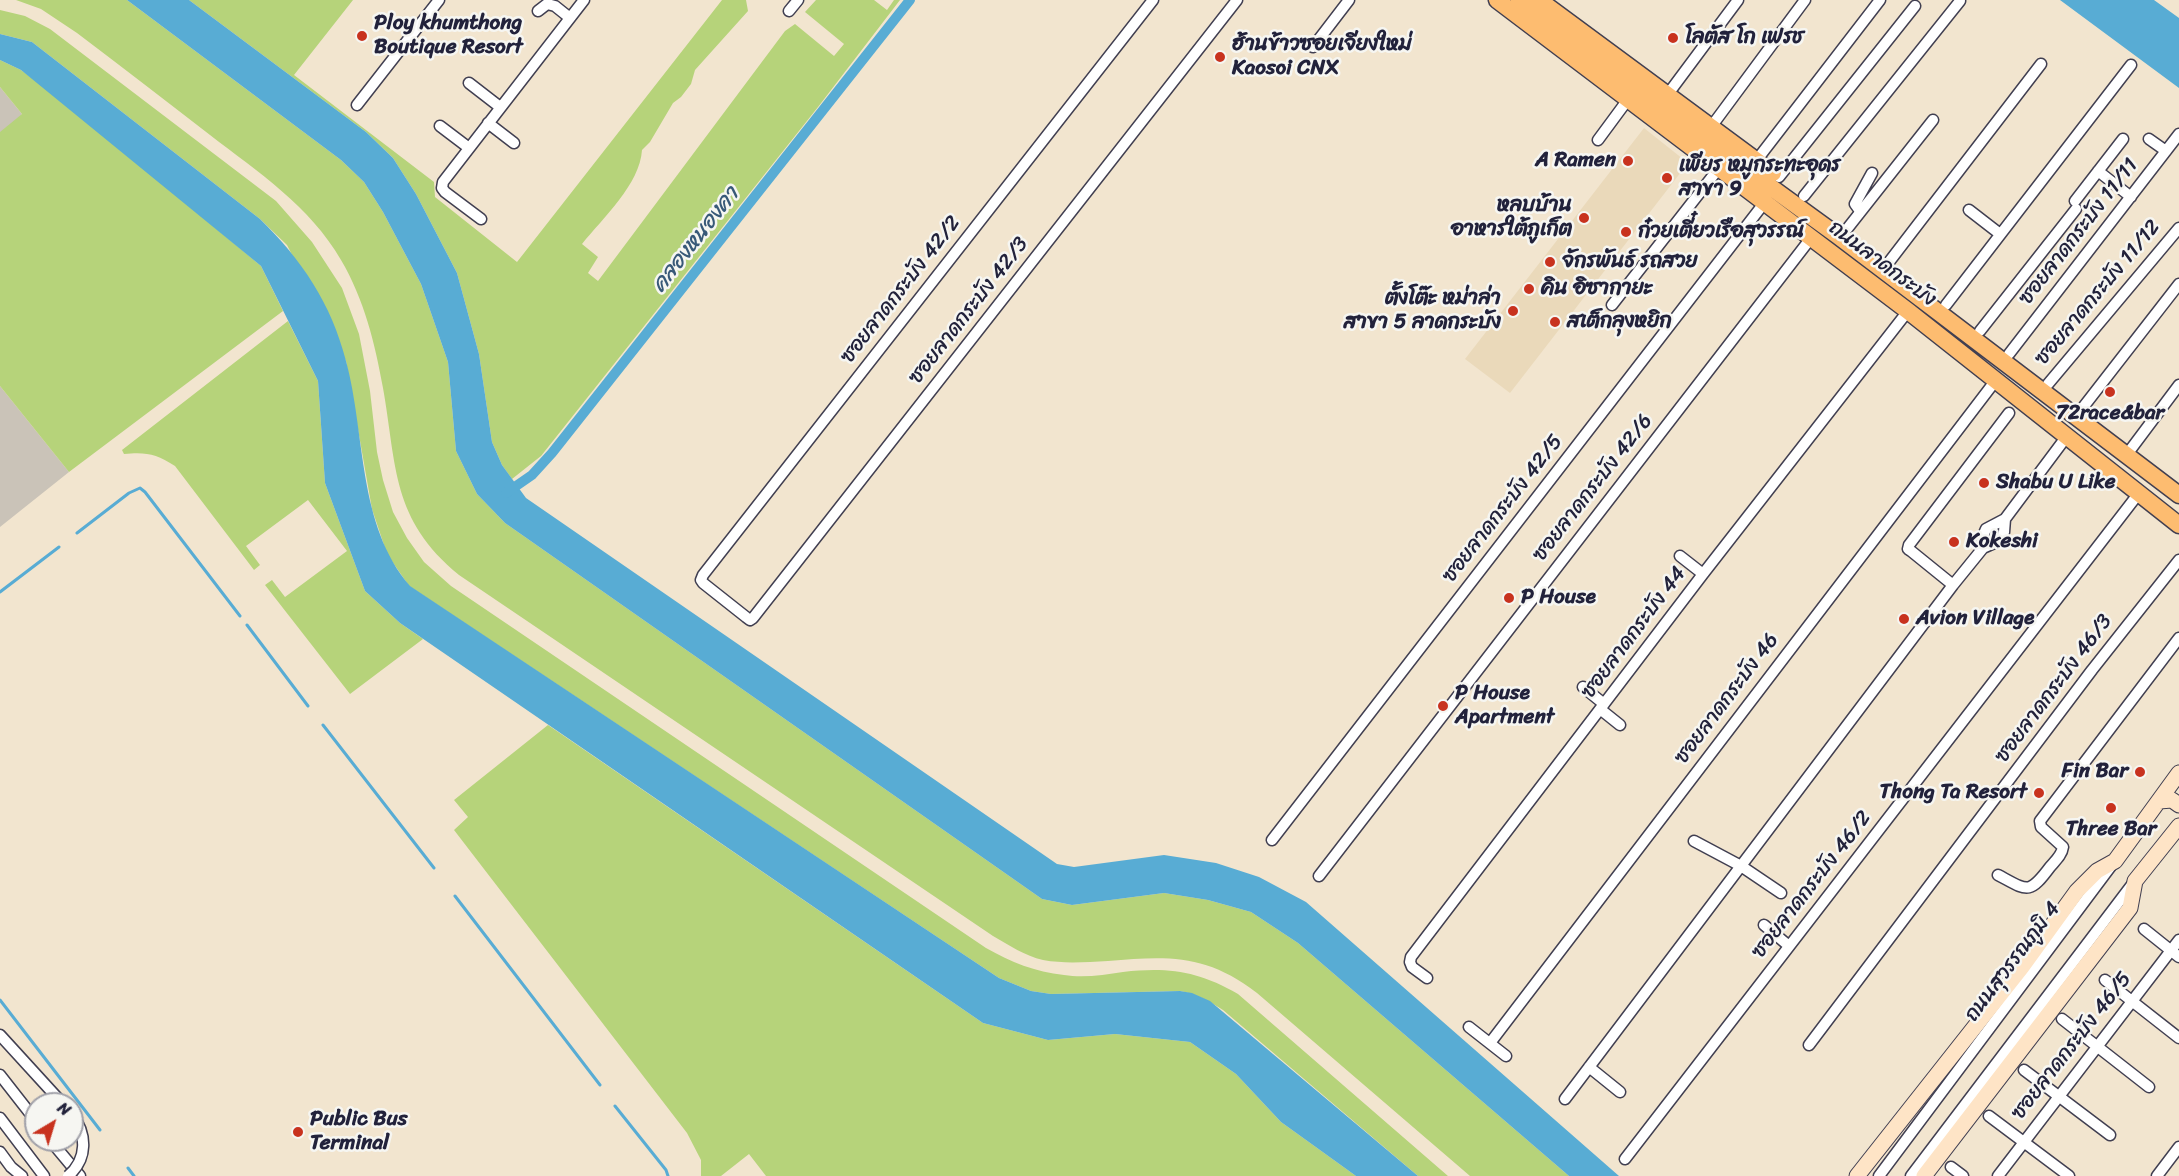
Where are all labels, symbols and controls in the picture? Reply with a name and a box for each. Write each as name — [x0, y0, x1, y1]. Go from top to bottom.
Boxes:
place label: Ploy khumthong Boutique Resort — [374, 11, 523, 61]
place label: โลตัส โก เฟรช — [1685, 25, 1803, 51]
marker: Ploy khumthong Boutique Resort — [355, 29, 369, 43]
marker: โลตัส โก เฟรช — [1666, 31, 1680, 45]
place label: ฮ้านข้าวซอยเจียงใหม่ Kaosoi CNX — [1232, 32, 1412, 82]
marker: ฮ้านข้าวซอยเจียงใหม่ Kaosoi CNX — [1213, 50, 1227, 64]
place label: A Ramen — [1535, 148, 1616, 174]
place label: เพียร หมูกระทะอุดร สาขา 9 — [1679, 153, 1841, 203]
marker: A Ramen — [1621, 154, 1635, 168]
street label: ซอยลาดกระบัง 11/11 — [2014, 154, 2144, 310]
marker: เพียร หมูกระทะอุดร สาขา 9 — [1660, 171, 1674, 185]
water label: คลองหนองคา — [647, 182, 745, 298]
place label: หลบบ้าน อาหารใต้ภูเก็ต — [1451, 193, 1572, 243]
street label: ซอยลาดกระบัง 42/2 — [836, 211, 966, 369]
marker: หลบบ้าน อาหารใต้ภูเก็ต — [1577, 211, 1591, 225]
street label: ถนนลาดกระบัง — [1823, 215, 1941, 313]
street label: ซอยลาดกระบัง 11/12 — [2030, 215, 2166, 371]
place label: ก๋วยเตี๋ยวเรือสุวรรณ์ — [1638, 219, 1804, 245]
marker: ก๋วยเตี๋ยวเรือสุวรรณ์ — [1619, 225, 1633, 239]
street label: ซอยลาดกระบัง 42/3 — [904, 232, 1034, 390]
place label: จักรพันธ์ รถสวย — [1562, 249, 1698, 275]
marker: จักรพันธ์ รถสวย — [1543, 255, 1557, 269]
place label: คิน อิซากายะ — [1541, 276, 1653, 302]
marker: คิน อิซากายะ — [1522, 282, 1536, 296]
place label: ตั้งโต๊ะ หม่าล่า สาขา 5 ลาดกระบัง — [1344, 286, 1501, 336]
marker: ตั้งโต๊ะ หม่าล่า สาขา 5 ลาดกระบัง — [1506, 304, 1520, 318]
place label: สเต็กลุงหยิก — [1567, 309, 1672, 335]
marker: สเต็กลุงหยิก — [1548, 315, 1562, 329]
marker: 72race&bar — [2103, 385, 2117, 399]
place label: 72race&bar — [2056, 401, 2164, 427]
street label: ซอยลาดกระบัง 42/6 — [1528, 409, 1658, 567]
street label: ซอยลาดกระบัง 42/5 — [1437, 430, 1569, 588]
place label: Shabu U Like — [1996, 470, 2115, 496]
marker: Shabu U Like — [1977, 476, 1991, 490]
place label: Kokeshi — [1966, 529, 2038, 555]
marker: Kokeshi — [1947, 535, 1961, 549]
street label: ซอยลาดกระบัง 44 — [1576, 562, 1692, 704]
place label: P House — [1521, 585, 1596, 611]
marker: P House — [1502, 591, 1516, 605]
place label: Avion Village — [1916, 606, 2034, 632]
street label: ซอยลาดกระบัง 46/3 — [1990, 610, 2118, 768]
marker: Avion Village — [1897, 612, 1911, 626]
street label: ซอยลาดกระบัง 46 — [1670, 629, 1784, 769]
place label: P House Apartment — [1455, 681, 1554, 731]
marker: P House Apartment — [1436, 699, 1450, 713]
place label: Fin Bar — [2062, 759, 2128, 785]
marker: Fin Bar — [2133, 765, 2147, 779]
place label: Thong Ta Resort — [1880, 780, 2027, 806]
marker: Thong Ta Resort — [2032, 786, 2046, 800]
marker: Three Bar — [2104, 801, 2118, 815]
street label: ซอยลาดกระบัง 46/2 — [1747, 806, 1877, 964]
place label: Three Bar — [2066, 817, 2156, 843]
street label: ถนนสุวรรณภูมิ 4 — [1960, 897, 2066, 1027]
street label: ซอยลาดกระบัง 46/5 — [2006, 967, 2138, 1125]
north arrow — [24, 1092, 84, 1152]
text: N — [51, 1094, 77, 1124]
place label: Public Bus Terminal — [310, 1107, 407, 1157]
marker: Public Bus Terminal — [291, 1125, 305, 1139]

